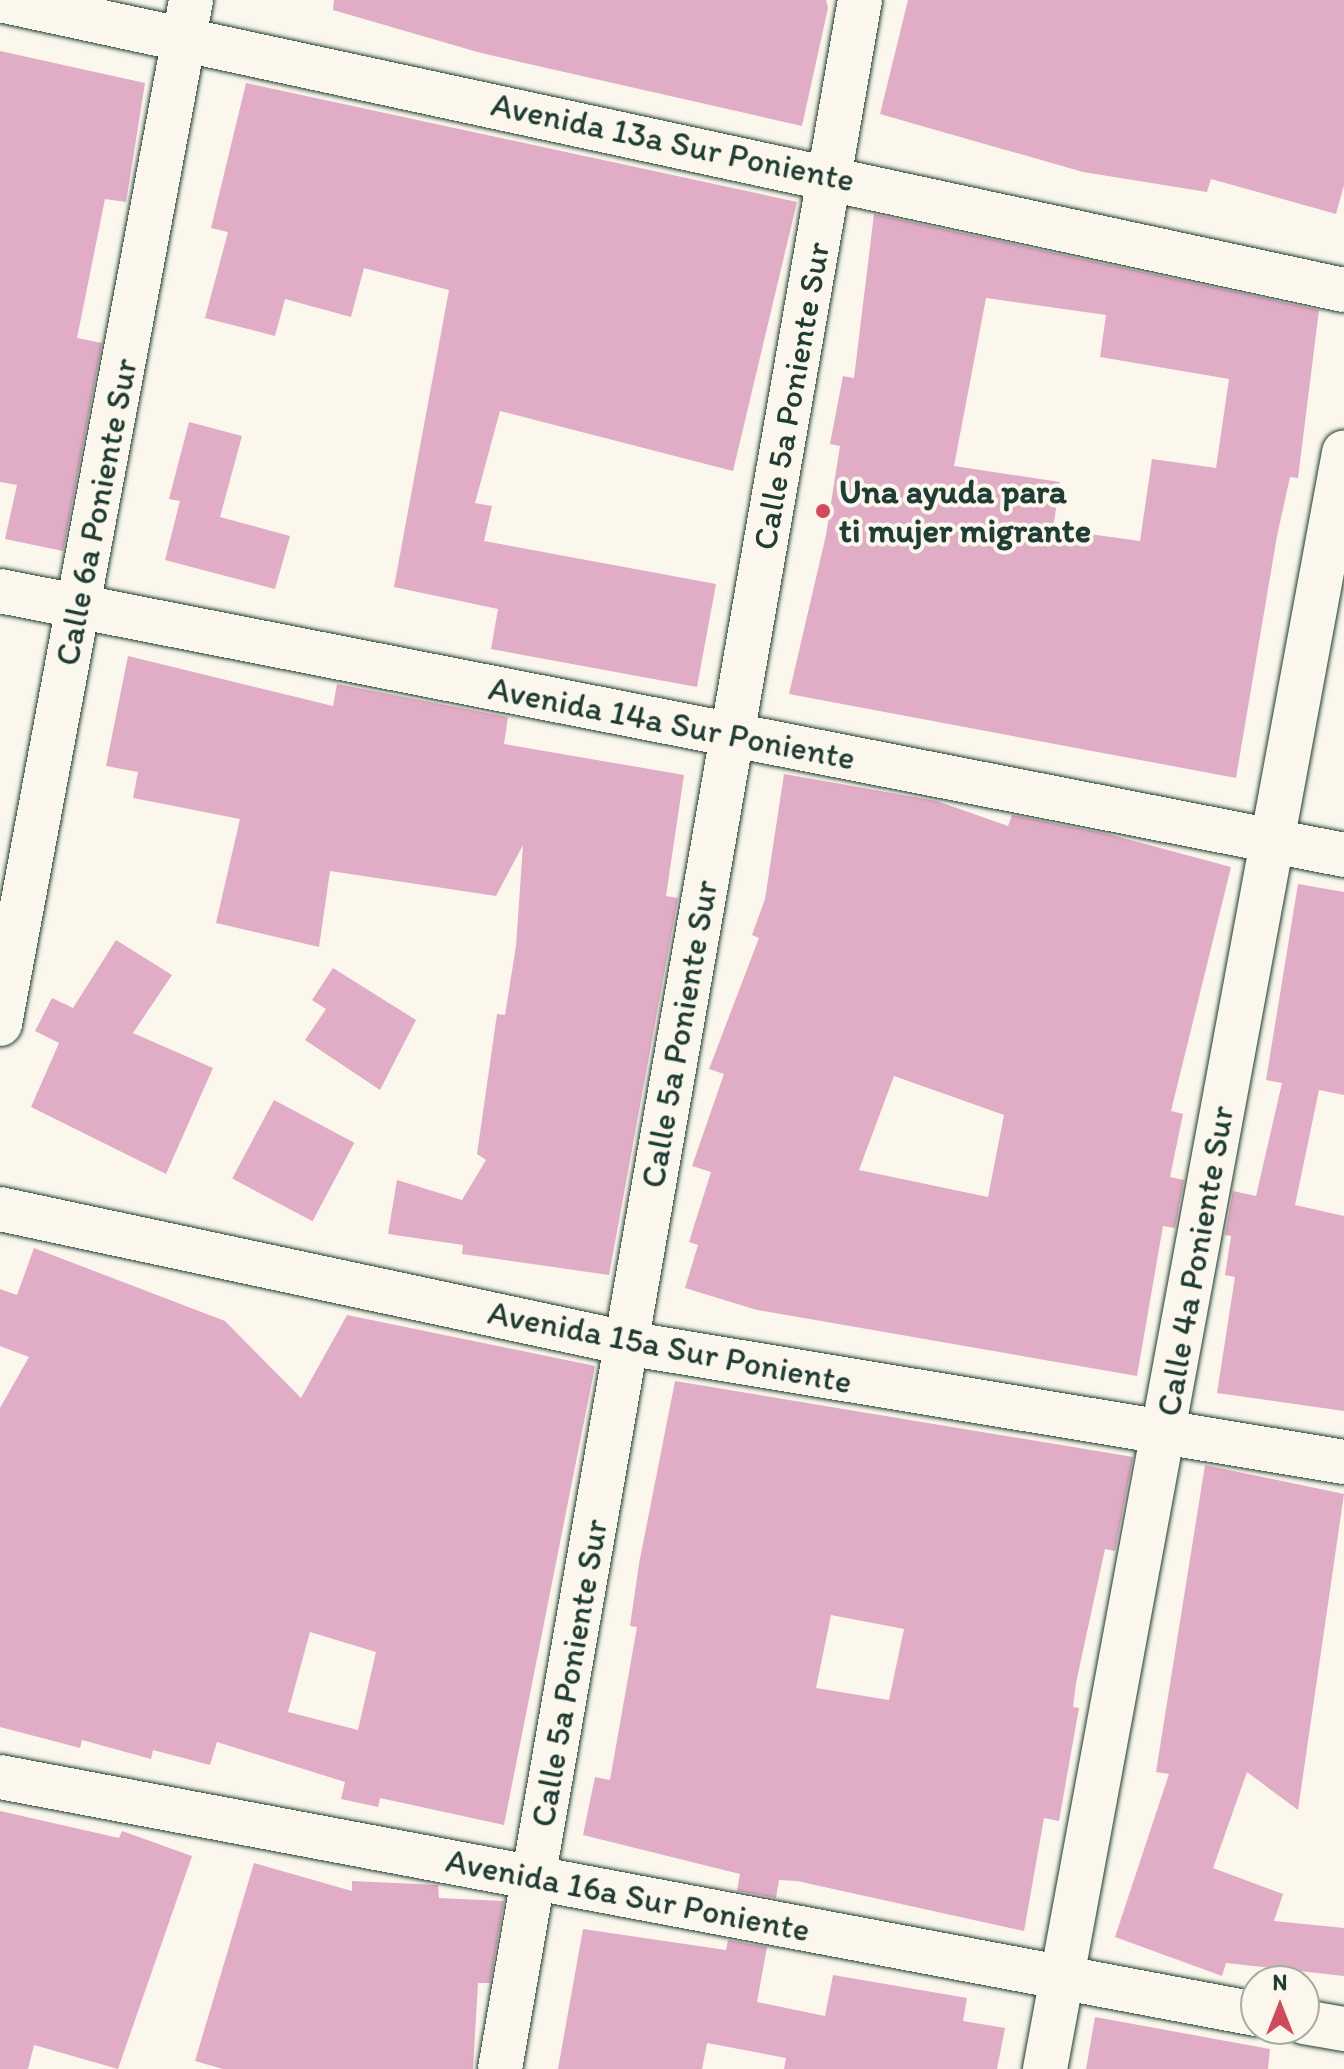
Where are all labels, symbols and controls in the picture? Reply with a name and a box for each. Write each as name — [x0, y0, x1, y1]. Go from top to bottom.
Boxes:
street label: Avenida 13a Sur Poniente — [488, 84, 858, 200]
street label: Calle 5a Poniente Sur — [744, 239, 838, 553]
street label: Calle 6a Poniente Sur — [46, 355, 146, 669]
place label: Una ayuda para ti mujer migrante — [839, 471, 1094, 550]
marker: Una ayuda para ti mujer migrante — [814, 502, 832, 520]
street label: Avenida 14a Sur Poniente — [486, 668, 858, 778]
street label: Calle 5a Poniente Sur — [632, 877, 726, 1191]
street label: Calle 4a Poniente Sur — [1148, 1102, 1242, 1420]
street label: Avenida 15a Sur Poniente — [485, 1292, 855, 1402]
street label: Calle 5a Poniente Sur — [522, 1516, 616, 1830]
street label: Avenida 16a Sur Poniente — [443, 1840, 813, 1950]
north arrow — [1240, 1965, 1320, 2045]
text: N — [1273, 1969, 1287, 1996]

